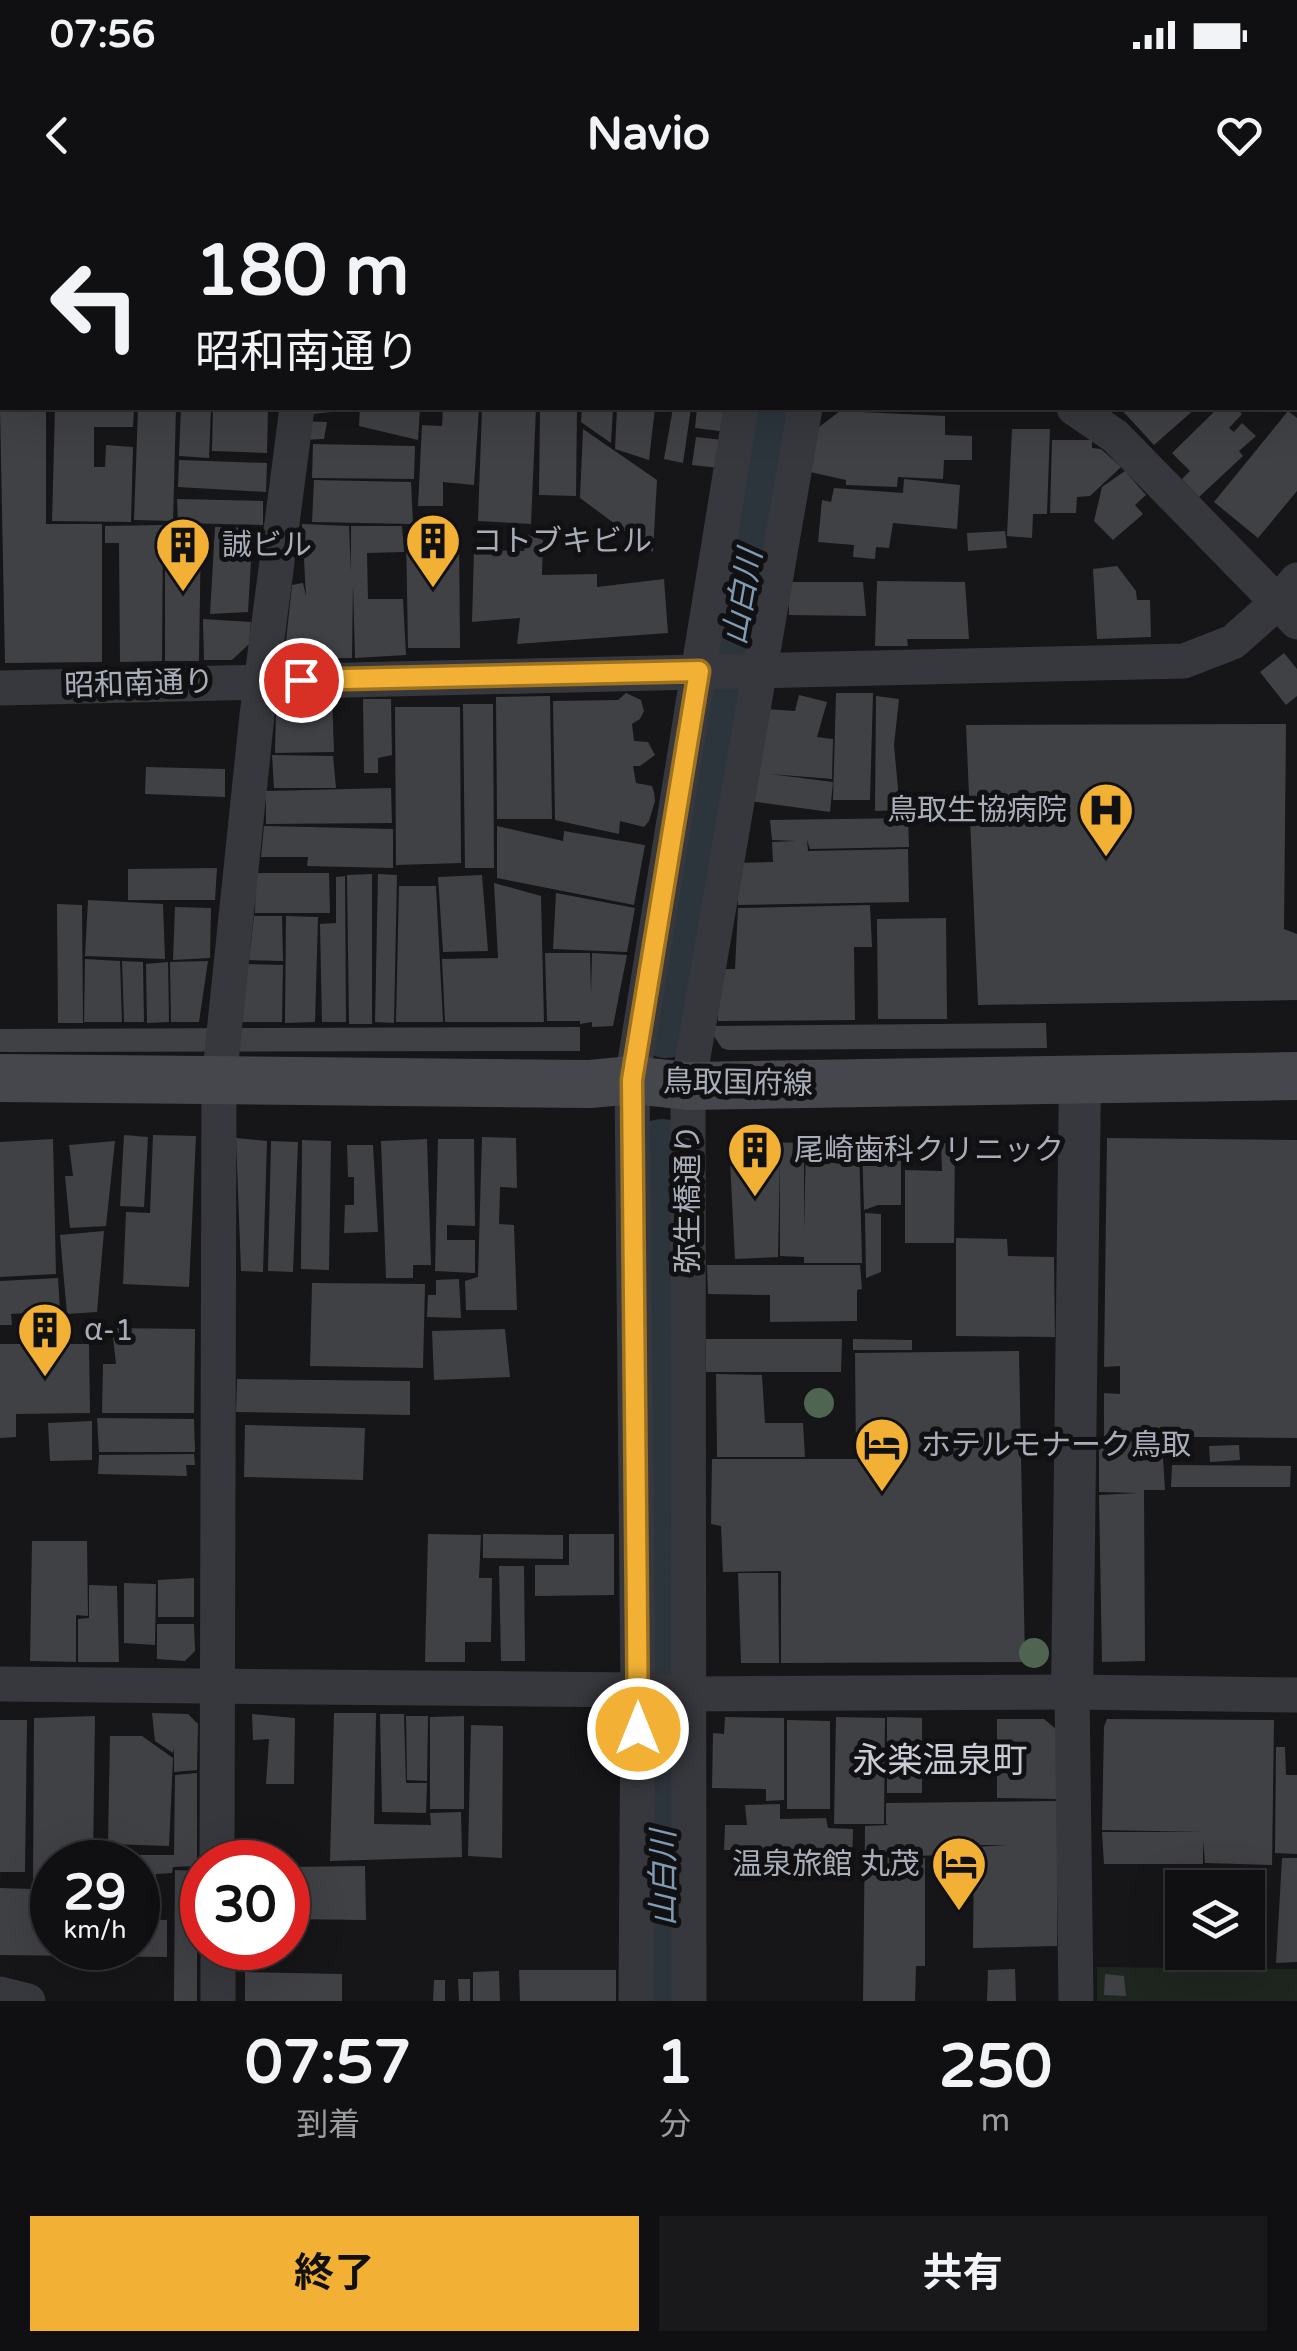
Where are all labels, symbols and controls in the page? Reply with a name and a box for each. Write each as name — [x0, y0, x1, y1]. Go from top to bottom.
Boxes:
text: 07:56 — [50, 12, 155, 58]
icon: back — [30, 108, 85, 163]
text: Navio — [587, 108, 710, 162]
icon: heart — [1212, 108, 1267, 163]
text: 180 m — [195, 230, 409, 314]
icon: left — [30, 240, 160, 370]
text: 昭和南通り — [195, 326, 420, 380]
building icon: コトブキビル — [403, 511, 463, 590]
building icon: 誠ビル — [153, 515, 213, 594]
place label: コトブキビル — [472, 523, 652, 560]
place label: 誠ビル — [222, 527, 312, 564]
water label: 山白川 — [716, 543, 771, 648]
pin — [259, 638, 344, 723]
icon: arrive — [274, 653, 329, 708]
street label: 昭和南通り — [63, 663, 215, 705]
hospital icon: 鳥取生協病院 — [1076, 780, 1136, 859]
place label: 鳥取生協病院 — [887, 792, 1067, 829]
street label: 鳥取国府線 — [663, 1063, 813, 1103]
building icon: 尾崎歯科クリニック — [725, 1120, 785, 1199]
street label: 弥生橋通り — [670, 1124, 707, 1274]
place label: 尾崎歯科クリニック — [794, 1132, 1064, 1169]
building icon: α-1 — [15, 1300, 75, 1379]
place label: α-1 — [84, 1312, 134, 1349]
hotel icon: ホテルモナーク鳥取 — [852, 1415, 912, 1494]
place label: ホテルモナーク鳥取 — [921, 1427, 1191, 1464]
position arrow — [586, 1677, 690, 1781]
district label: 永楽温泉町 — [852, 1740, 1028, 1782]
water label: 山白川 — [645, 1827, 683, 1926]
hotel icon: 温泉旅館 丸茂 — [929, 1834, 989, 1913]
speed limit sign: 30 — [180, 1840, 310, 1970]
place label: 温泉旅館 丸茂 — [732, 1846, 920, 1883]
text: 29 — [64, 1863, 126, 1923]
map controls — [1165, 1870, 1265, 1970]
button: layers — [1165, 1870, 1265, 1970]
text: km/h — [64, 1915, 126, 1945]
text: 07:57 — [245, 2027, 411, 2099]
text: 1 — [656, 2027, 694, 2099]
text: 250 — [939, 2031, 1052, 2103]
text: m — [981, 2102, 1010, 2140]
text: 到着 — [296, 2106, 360, 2144]
text: 分 — [659, 2106, 691, 2144]
button: 終了 — [30, 2216, 639, 2331]
button: 共有 — [659, 2216, 1267, 2331]

